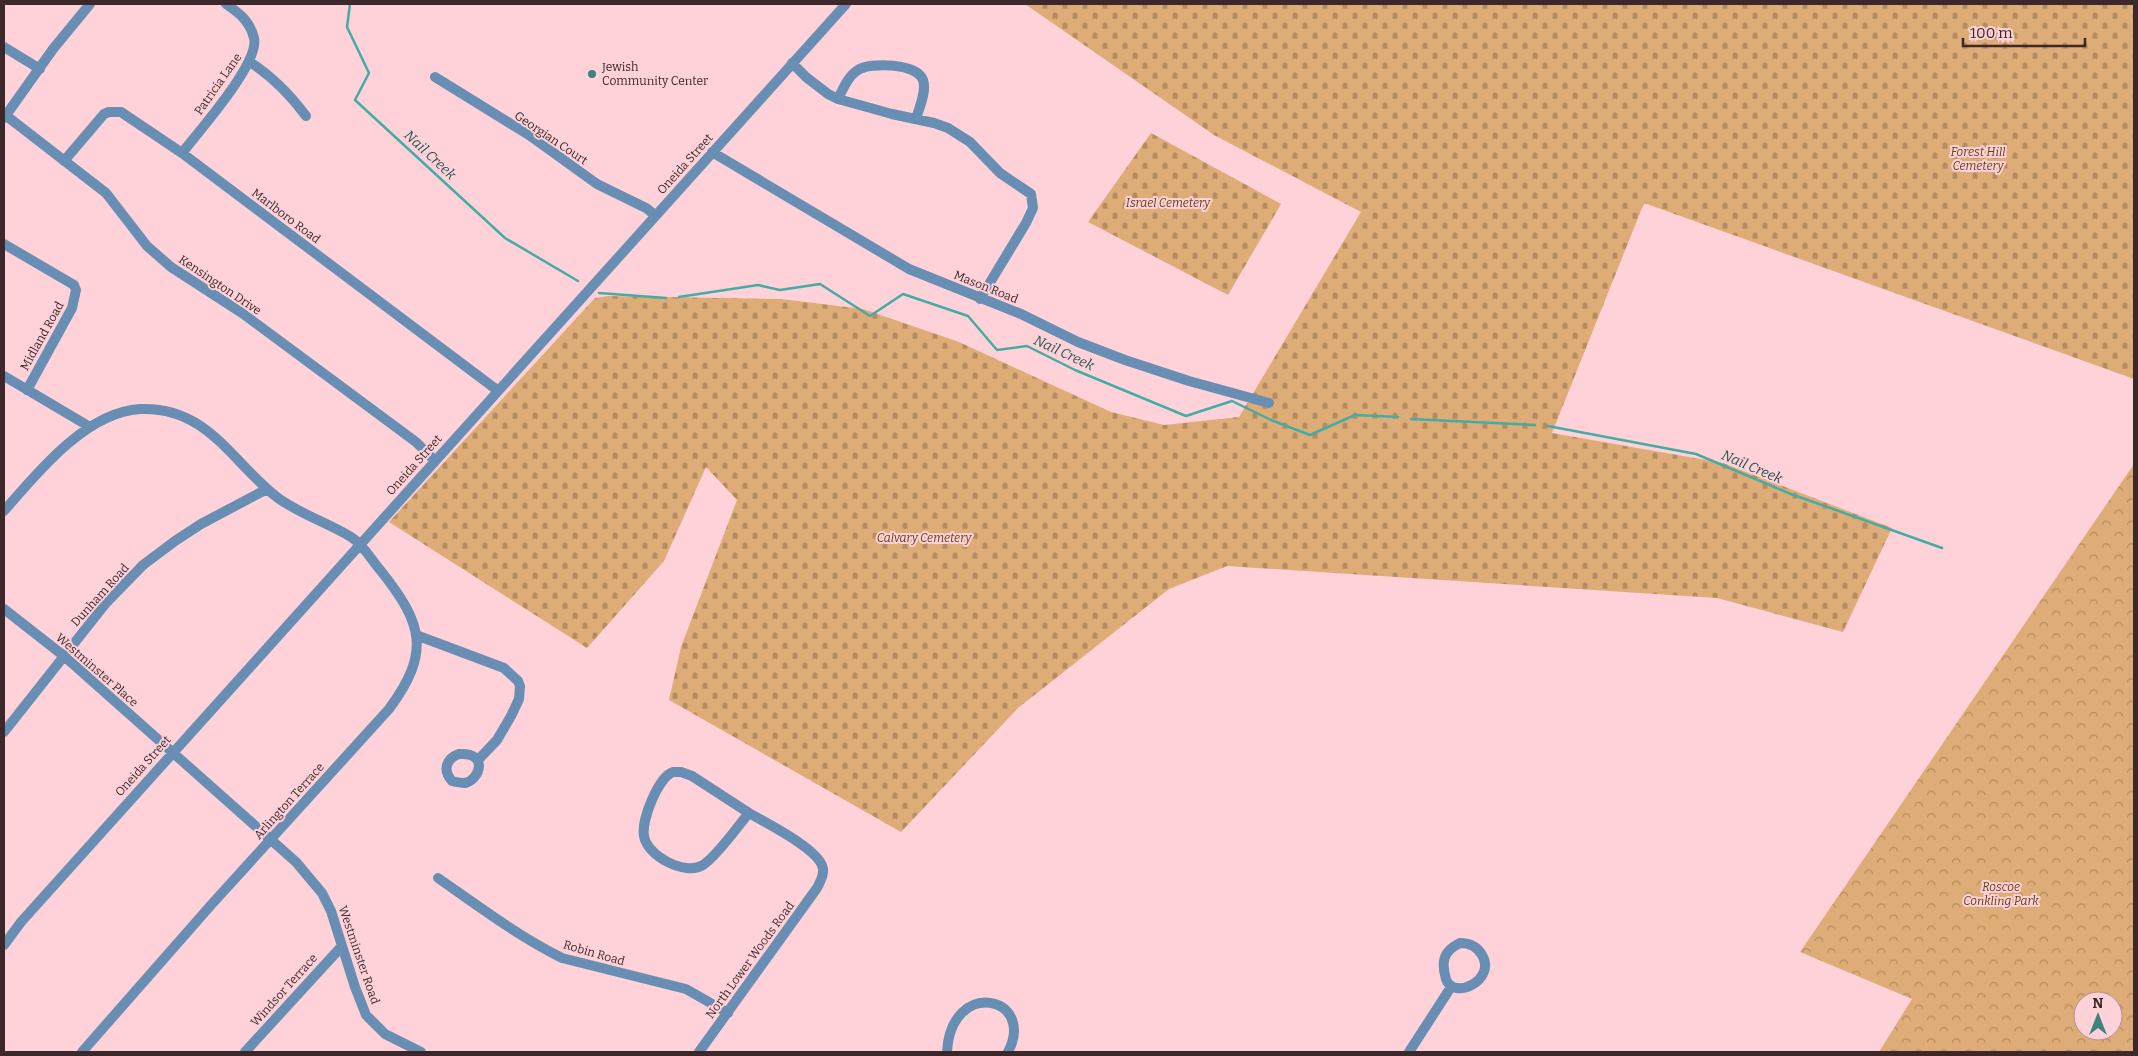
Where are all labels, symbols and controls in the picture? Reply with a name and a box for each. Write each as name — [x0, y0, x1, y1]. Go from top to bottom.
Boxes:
scale bar — [1963, 15, 2086, 47]
text: 100 m — [1970, 24, 2013, 42]
street label: Patricia Lane — [192, 50, 244, 118]
place label: Jewish Community Center — [601, 60, 709, 88]
marker: Jewish Community Center — [586, 68, 598, 80]
street label: Georgian Court — [512, 108, 591, 168]
water label: Nail Creek — [401, 127, 460, 184]
street label: Oneida Street — [654, 130, 716, 197]
park label: Forest Hill Cemetery — [1951, 145, 2005, 173]
street label: Marlboro Road — [249, 186, 323, 246]
park label: Israel Cemetery — [1126, 196, 1211, 210]
street label: Kensington Drive — [176, 252, 264, 318]
street label: Mason Road — [952, 268, 1020, 306]
street label: Midland Road — [17, 299, 67, 373]
water label: Nail Creek — [1031, 332, 1097, 375]
street label: Oneida Street — [383, 431, 445, 498]
water label: Nail Creek — [1719, 447, 1785, 488]
park label: Calvary Cemetery — [877, 531, 972, 545]
street label: Dunham Road — [68, 561, 132, 629]
street label: Westminster Place — [53, 631, 141, 709]
street label: Oneida Street — [112, 732, 174, 799]
street label: Arlington Terrace — [251, 760, 327, 842]
park label: Roscoe Conkling Park — [1963, 880, 2039, 908]
street label: North Lower Woods Road — [703, 899, 797, 1021]
street label: Westminster Road — [336, 904, 382, 1006]
street label: Robin Road — [562, 938, 626, 968]
street label: Windsor Terrace — [248, 951, 320, 1029]
north arrow — [2073, 991, 2123, 1041]
text: N — [2093, 995, 2104, 1012]

